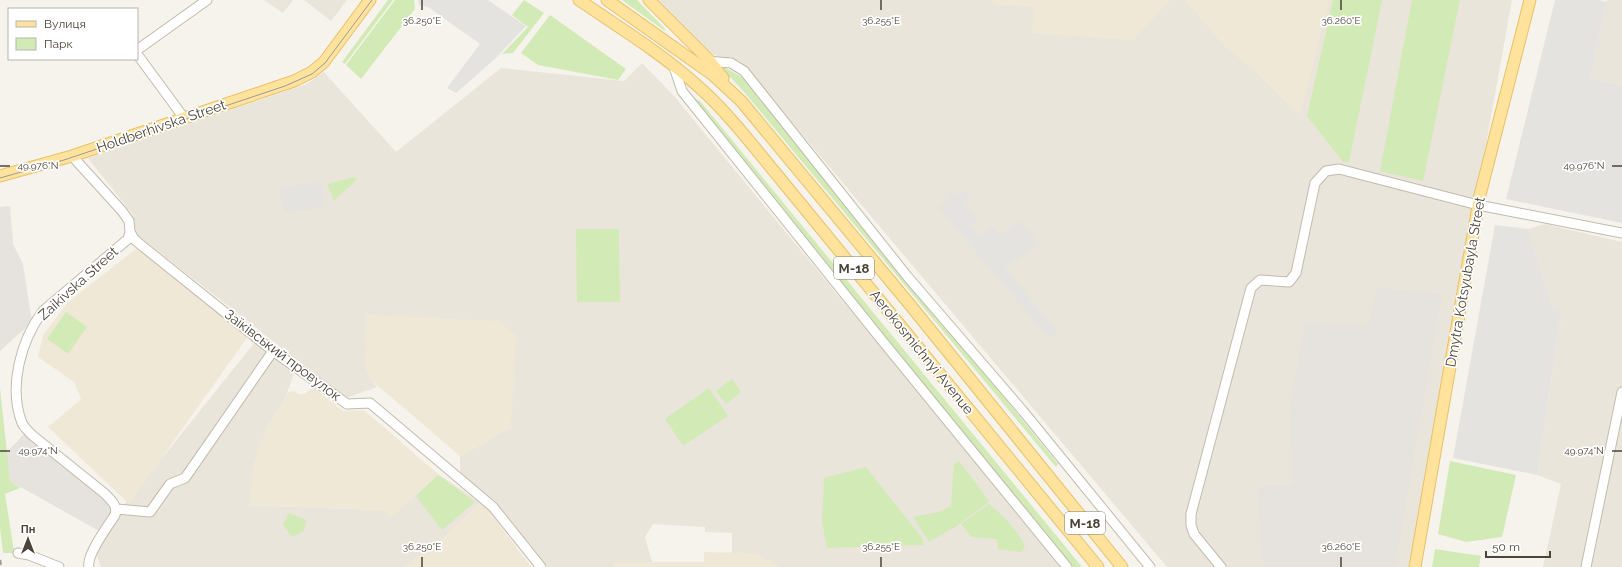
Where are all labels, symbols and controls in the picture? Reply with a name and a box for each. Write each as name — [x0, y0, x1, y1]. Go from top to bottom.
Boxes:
legend — [8, 8, 138, 60]
text: 36.250°E — [403, 15, 441, 26]
text: 36.255°E — [862, 15, 900, 26]
text: 36.260°E — [1321, 15, 1361, 26]
text: Вулиця — [44, 17, 86, 31]
text: Парк — [44, 37, 73, 51]
street label: Holdberhivska Street — [94, 96, 228, 156]
text: 49.976°N — [18, 160, 58, 171]
text: 49.976°N — [1564, 160, 1604, 171]
street label: Dmytra Kotsyubayla Street — [1442, 195, 1488, 368]
street label: Zaikivska Street — [35, 243, 121, 323]
road number: М-18 — [834, 257, 874, 279]
street label: Aerokosmichnyi Avenue — [867, 287, 977, 417]
street label: Заїківський провулок — [222, 306, 344, 404]
text: 49.974°N — [18, 445, 58, 456]
text: 49.974°N — [1564, 445, 1604, 456]
road number: М-18 — [1065, 512, 1105, 534]
north arrow — [8, 519, 48, 559]
text: Пн — [21, 523, 35, 536]
scale bar — [1486, 533, 1550, 559]
text: 50 m — [1492, 540, 1520, 554]
text: 36.250°E — [403, 541, 441, 552]
text: 36.255°E — [862, 541, 900, 552]
text: 36.260°E — [1321, 541, 1361, 552]

